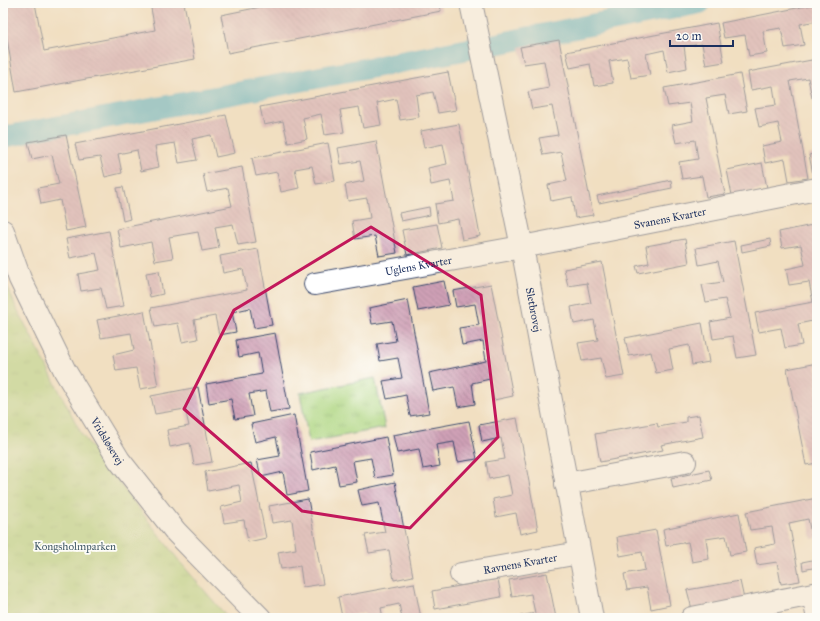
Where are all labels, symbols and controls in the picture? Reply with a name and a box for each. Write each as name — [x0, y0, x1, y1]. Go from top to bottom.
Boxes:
scale bar — [670, 22, 733, 48]
text: 20 m — [676, 29, 702, 43]
street label: Svanens Kvarter — [633, 204, 708, 231]
street label: Uglens Kvarter — [384, 253, 454, 278]
street label: Sletbrovej — [523, 286, 544, 333]
street label: Vridsløsevej — [88, 414, 127, 467]
park label: Kongsholmparken — [34, 540, 116, 553]
street label: Ravnens Kvarter — [482, 550, 559, 576]

